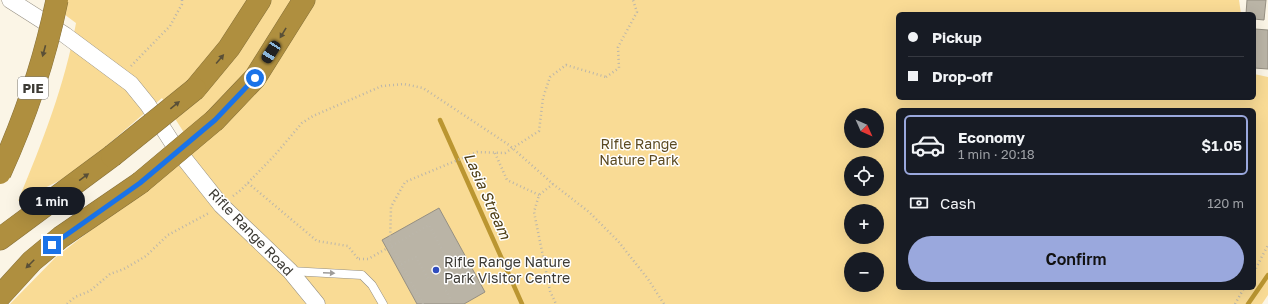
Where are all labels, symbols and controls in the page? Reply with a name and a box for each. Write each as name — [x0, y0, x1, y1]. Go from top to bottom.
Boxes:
one-way arrow — [280, 27, 287, 39]
text: Pickup — [932, 28, 982, 46]
car — [259, 39, 283, 65]
one-way arrow — [41, 46, 47, 58]
one-way arrow — [215, 54, 224, 64]
text: Drop-off — [932, 67, 992, 85]
route start — [246, 69, 264, 87]
road number: PIE — [18, 77, 48, 99]
one-way arrow — [169, 101, 180, 110]
north arrow — [844, 108, 884, 148]
map controls — [844, 108, 884, 292]
icon: car — [910, 127, 946, 163]
text: Economy — [958, 128, 1025, 146]
park label: Rifle Range Nature Park — [599, 135, 679, 168]
text: $1.05 — [1201, 136, 1242, 154]
text: 1 min · 20:18 — [958, 146, 1035, 162]
water label: Lasia Stream — [461, 150, 515, 242]
button: locate — [844, 156, 884, 196]
one-way arrow — [79, 173, 89, 181]
street label: Rifle Range Road — [205, 184, 297, 279]
callout: 1 min — [19, 187, 85, 215]
icon: cash — [908, 192, 930, 214]
text: 1 min — [36, 193, 68, 209]
text: Cash — [940, 194, 976, 212]
text: 120 m — [1207, 195, 1244, 211]
button: + — [844, 204, 884, 244]
route end — [43, 236, 61, 254]
button: Confirm — [908, 236, 1244, 282]
button: − — [844, 252, 884, 292]
place label: Rifle Range Nature Park Visitor Centre — [444, 253, 570, 286]
one-way arrow — [25, 259, 35, 269]
marker: Rifle Range Nature Park Visitor Centre — [431, 265, 441, 275]
one-way arrow — [323, 270, 336, 276]

